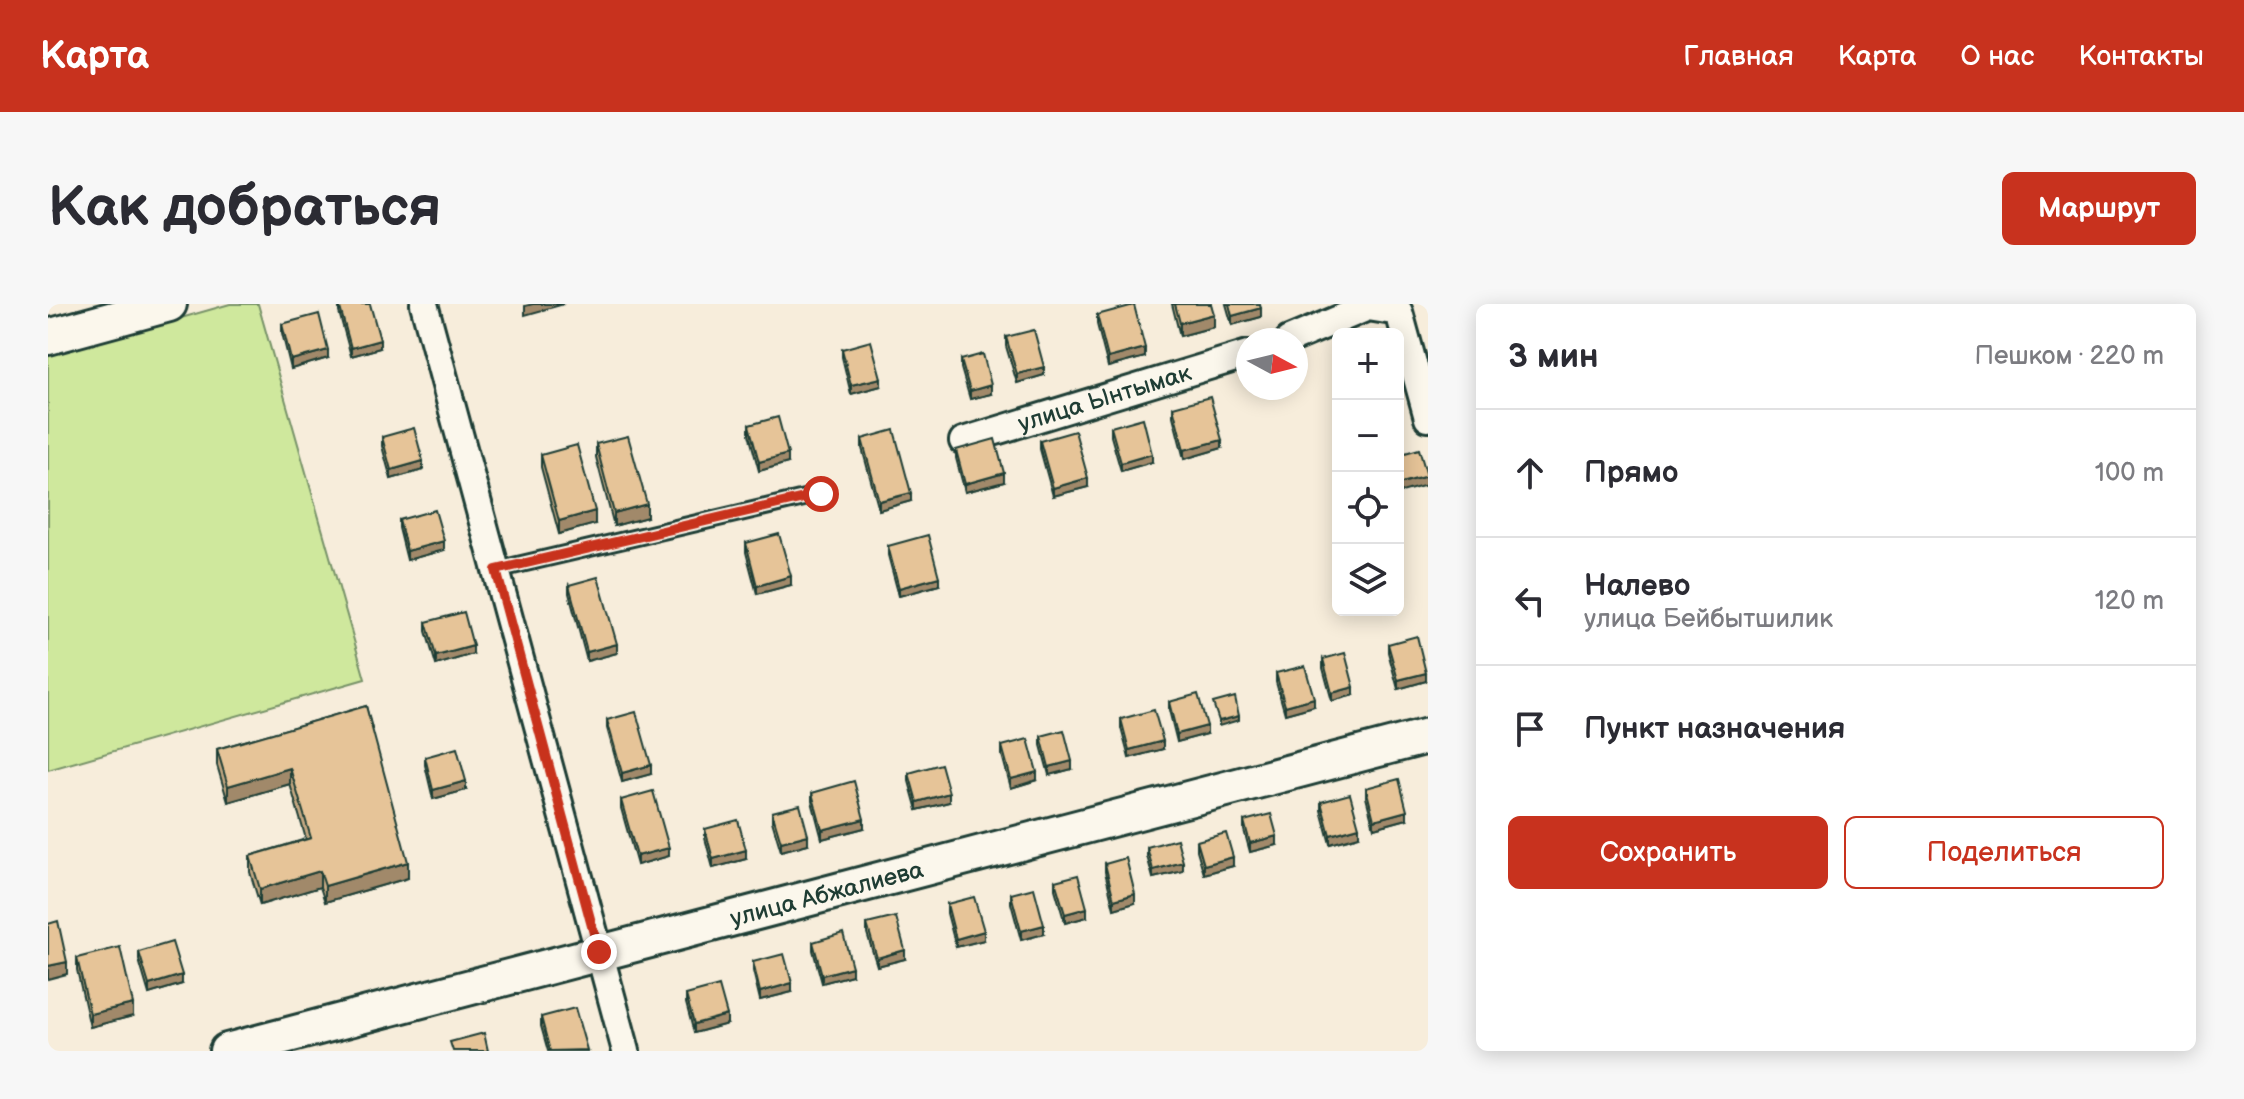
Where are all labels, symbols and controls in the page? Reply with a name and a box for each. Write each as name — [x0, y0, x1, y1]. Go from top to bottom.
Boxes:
text: Карта — [40, 34, 149, 79]
text: Главная — [1683, 40, 1794, 73]
text: Карта — [1838, 40, 1917, 73]
text: О нас — [1961, 40, 2034, 73]
text: Контакты — [2078, 40, 2204, 73]
button: Маршрут — [2002, 172, 2196, 245]
text: Как добраться — [48, 175, 441, 242]
north arrow — [1236, 328, 1308, 400]
map controls — [1332, 328, 1404, 616]
button: + — [1332, 328, 1404, 400]
text: 3 мин — [1508, 336, 1599, 377]
text: Пешком · 220 m — [1974, 341, 2164, 372]
street label: улица Ынтымак — [1015, 358, 1195, 438]
button: − — [1332, 400, 1404, 472]
icon: ahead — [1508, 451, 1552, 495]
text: Прямо — [1584, 455, 1678, 491]
text: 100 m — [2095, 458, 2164, 489]
button: locate — [1332, 472, 1404, 544]
route start — [803, 476, 839, 512]
button: layers — [1332, 544, 1404, 616]
text: Налево — [1584, 568, 1690, 604]
icon: left — [1508, 579, 1552, 623]
text: 120 m — [2095, 586, 2164, 617]
text: улица Бейбытшилик — [1584, 604, 1833, 635]
icon: arrive — [1508, 707, 1552, 751]
text: Пункт назначения — [1584, 711, 1845, 747]
button: Сохранить — [1508, 816, 1828, 889]
button: Поделиться — [1844, 816, 2164, 889]
street label: улица Абжалиева — [727, 855, 926, 933]
route end — [581, 934, 617, 970]

